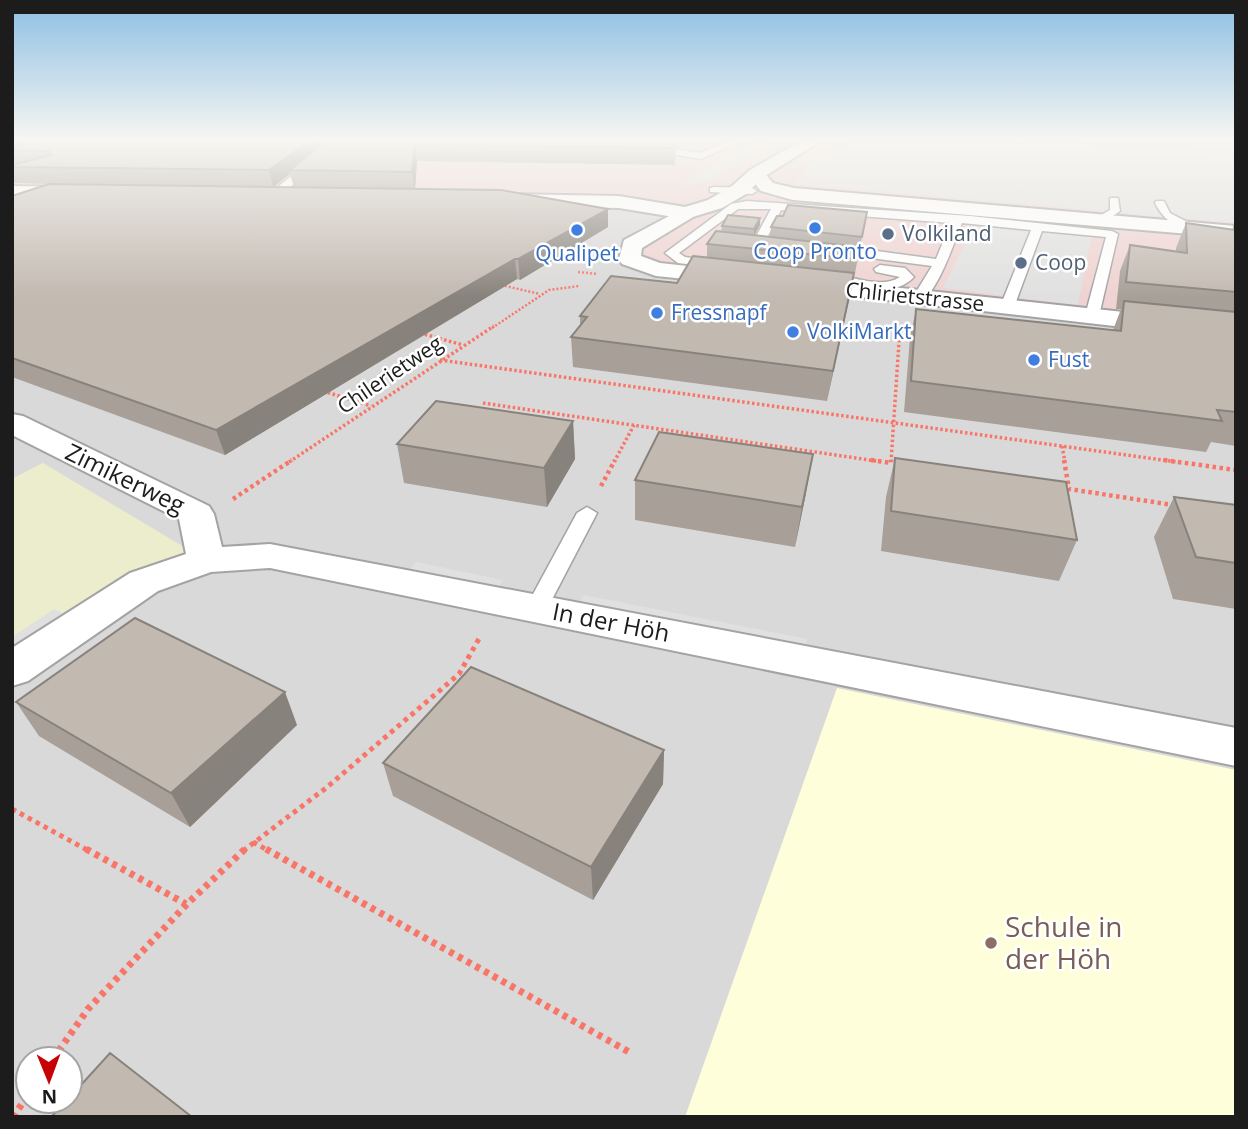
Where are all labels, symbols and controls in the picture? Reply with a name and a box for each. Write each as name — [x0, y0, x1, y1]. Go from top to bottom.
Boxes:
place label: Volkiland — [902, 219, 992, 247]
marker: Coop Pronto — [807, 220, 823, 236]
marker: Qualipet — [569, 222, 585, 238]
marker: Volkiland — [880, 226, 896, 242]
place label: Coop Pronto — [753, 237, 877, 265]
place label: Qualipet — [535, 239, 619, 267]
place label: Coop — [1035, 248, 1086, 276]
marker: Coop — [1013, 255, 1029, 271]
street label: Chlirietstrasse — [844, 275, 986, 317]
place label: Fressnapf — [671, 298, 769, 326]
marker: Fressnapf — [649, 305, 665, 321]
place label: VolkiMarkt — [807, 317, 911, 345]
marker: VolkiMarkt — [785, 324, 801, 340]
street label: Chilerietweg — [331, 329, 447, 420]
place label: Fust — [1048, 345, 1089, 373]
marker: Fust — [1026, 352, 1042, 368]
street label: Zimikerweg — [60, 435, 191, 521]
street label: In der Höh — [550, 594, 673, 649]
place label: Schule in der Höh — [1005, 907, 1122, 977]
marker: Schule in der Höh — [983, 935, 999, 951]
north arrow — [14, 1045, 84, 1115]
text: N — [41, 1084, 57, 1110]

